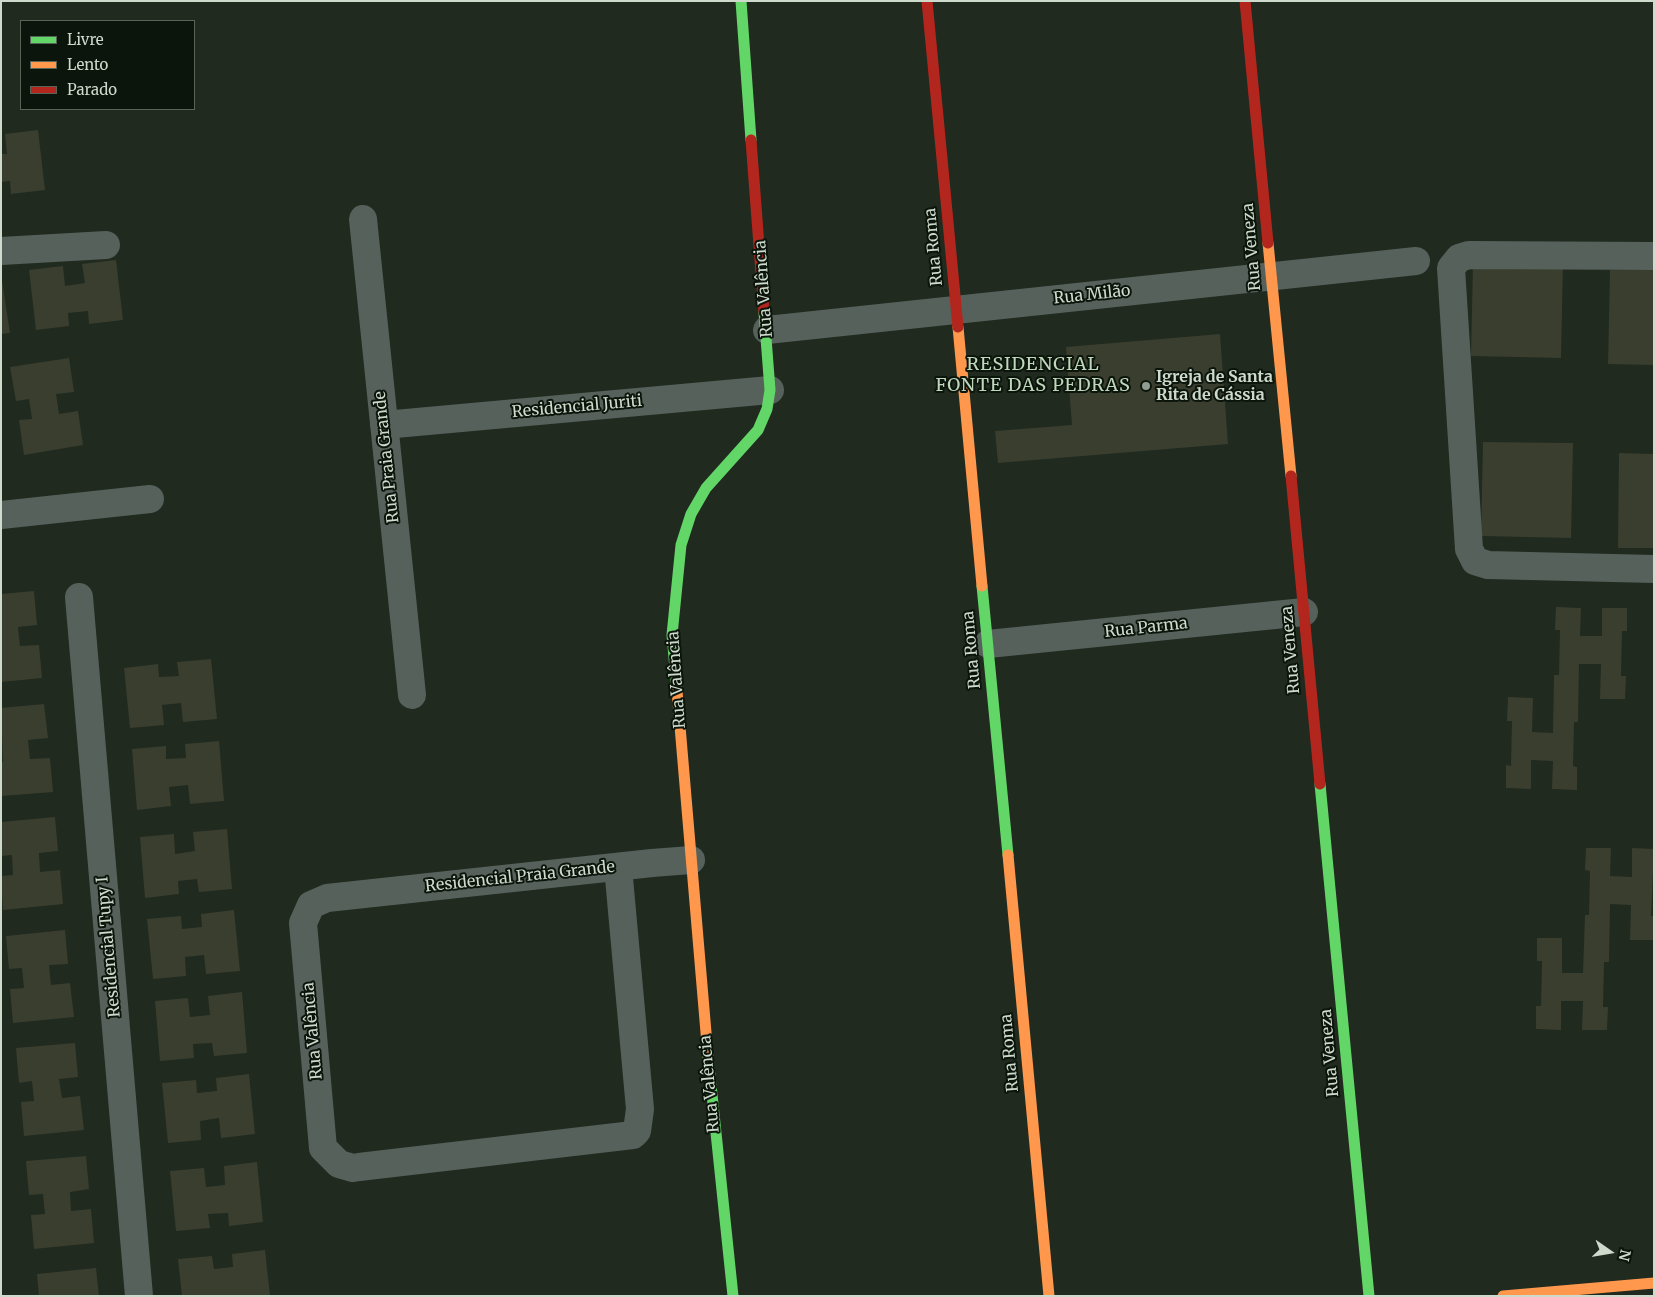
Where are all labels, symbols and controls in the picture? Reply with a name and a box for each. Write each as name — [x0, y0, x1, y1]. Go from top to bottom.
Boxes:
legend — [20, 20, 195, 110]
text: Livre — [67, 30, 104, 49]
text: Lento — [67, 55, 108, 74]
text: Parado — [67, 80, 117, 99]
street label: Rua Veneza — [1239, 202, 1265, 292]
street label: Rua Roma — [921, 207, 947, 287]
street label: Rua Valência — [751, 240, 777, 338]
street label: Rua Milão — [1053, 281, 1131, 309]
district label: RESIDENCIAL FONTE DAS PEDRAS — [933, 354, 1133, 396]
place label: Igreja de Santa Rita de Cássia — [1156, 367, 1273, 405]
marker: Igreja de Santa Rita de Cássia — [1140, 380, 1152, 392]
street label: Rua Praia Grande — [371, 390, 403, 524]
street label: Residencial Juriti — [511, 392, 643, 422]
street label: Rua Veneza — [1278, 605, 1304, 695]
street label: Rua Roma — [959, 610, 985, 690]
street label: Rua Parma — [1103, 614, 1189, 642]
street label: Rua Valência — [664, 631, 690, 729]
street label: Residencial Praia Grande — [424, 857, 616, 897]
street label: Residencial Tupy I — [93, 876, 125, 1018]
street label: Rua Valência — [299, 982, 327, 1080]
street label: Rua Veneza — [1317, 1008, 1343, 1098]
street label: Rua Roma — [997, 1013, 1023, 1093]
street label: Rua Valência — [696, 1035, 724, 1133]
north arrow — [1585, 1227, 1635, 1277]
text: N — [1615, 1248, 1635, 1263]

